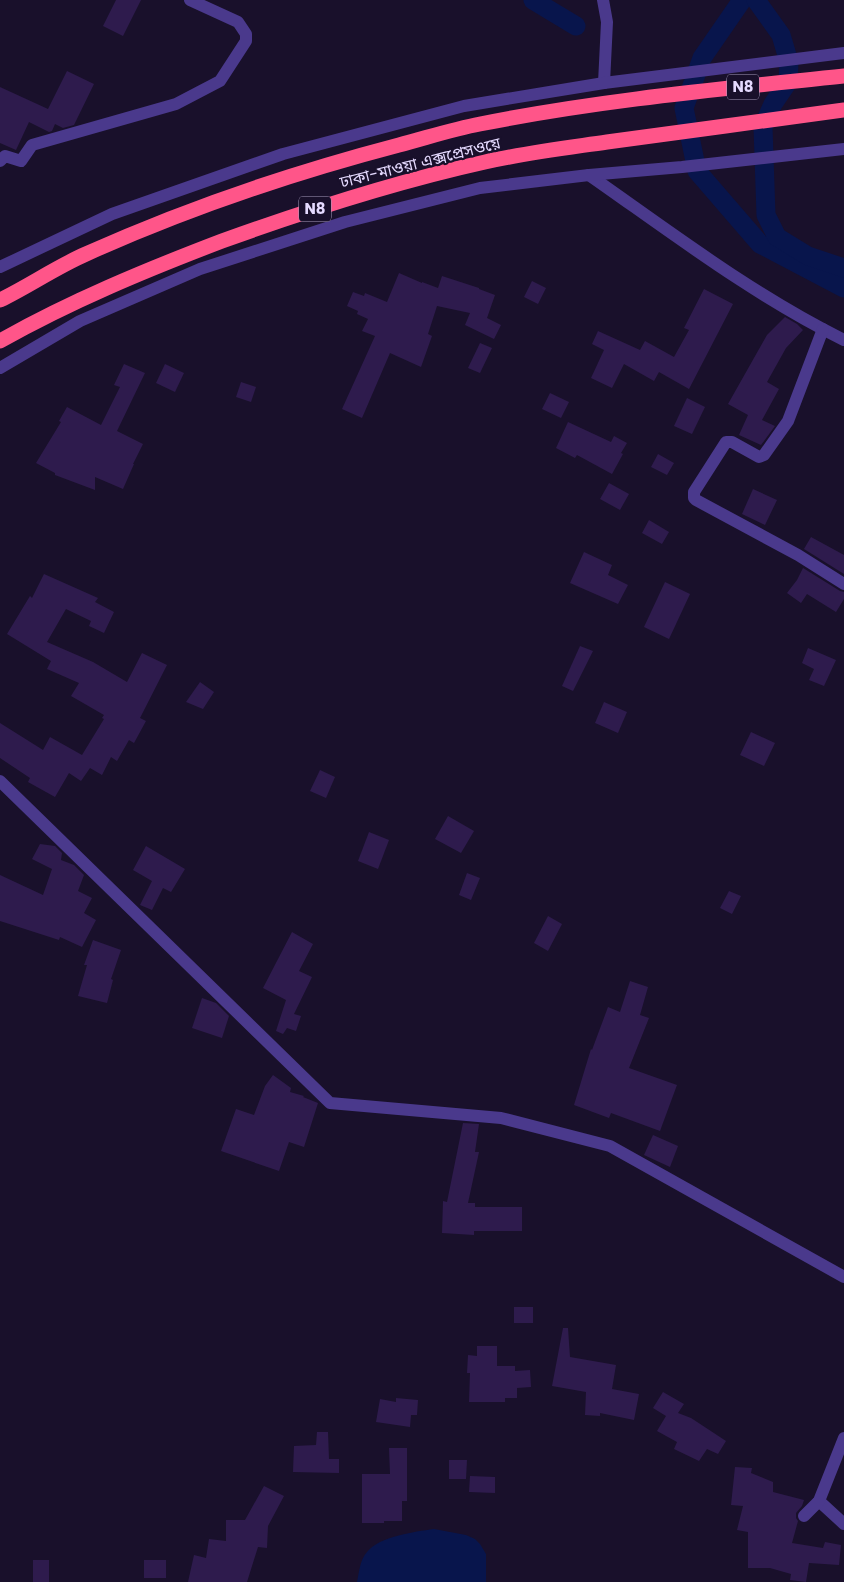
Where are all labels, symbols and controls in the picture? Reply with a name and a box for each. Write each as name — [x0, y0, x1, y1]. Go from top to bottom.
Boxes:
road number: N8 — [727, 74, 759, 100]
street label: ঢাকা-মাওয়া এক্সপ্রেসওয়ে — [336, 131, 504, 194]
road number: N8 — [299, 196, 331, 222]

